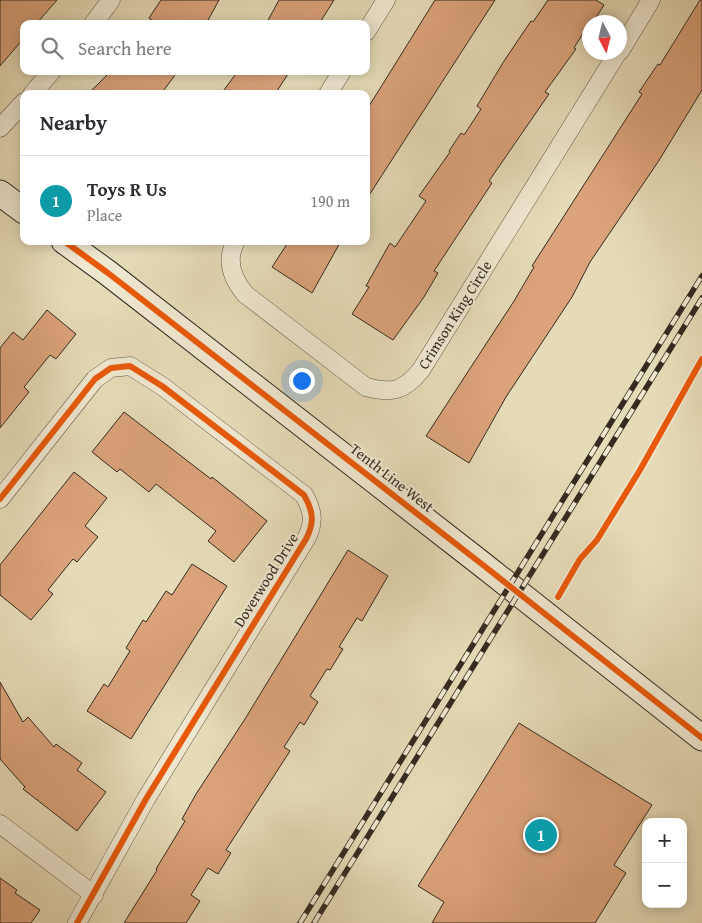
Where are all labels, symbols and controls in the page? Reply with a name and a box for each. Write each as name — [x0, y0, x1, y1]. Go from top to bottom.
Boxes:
north arrow — [582, 15, 627, 60]
search box — [20, 20, 370, 75]
icon: search — [38, 34, 66, 62]
text: Search here — [78, 34, 172, 62]
text: Nearby — [40, 107, 107, 138]
text: Toys R Us — [87, 175, 167, 203]
text: 1 — [52, 189, 60, 213]
text: 190 m — [310, 189, 350, 213]
text: Place — [87, 203, 122, 227]
street label: Crimson King Circle — [413, 256, 496, 373]
your location — [289, 368, 315, 394]
street label: Tenth Line West — [346, 438, 439, 517]
street label: Doverwood Drive — [228, 529, 303, 631]
pin: 1 — [525, 816, 557, 854]
map controls — [642, 818, 687, 908]
button: + — [642, 818, 687, 863]
button: − — [642, 863, 687, 908]

